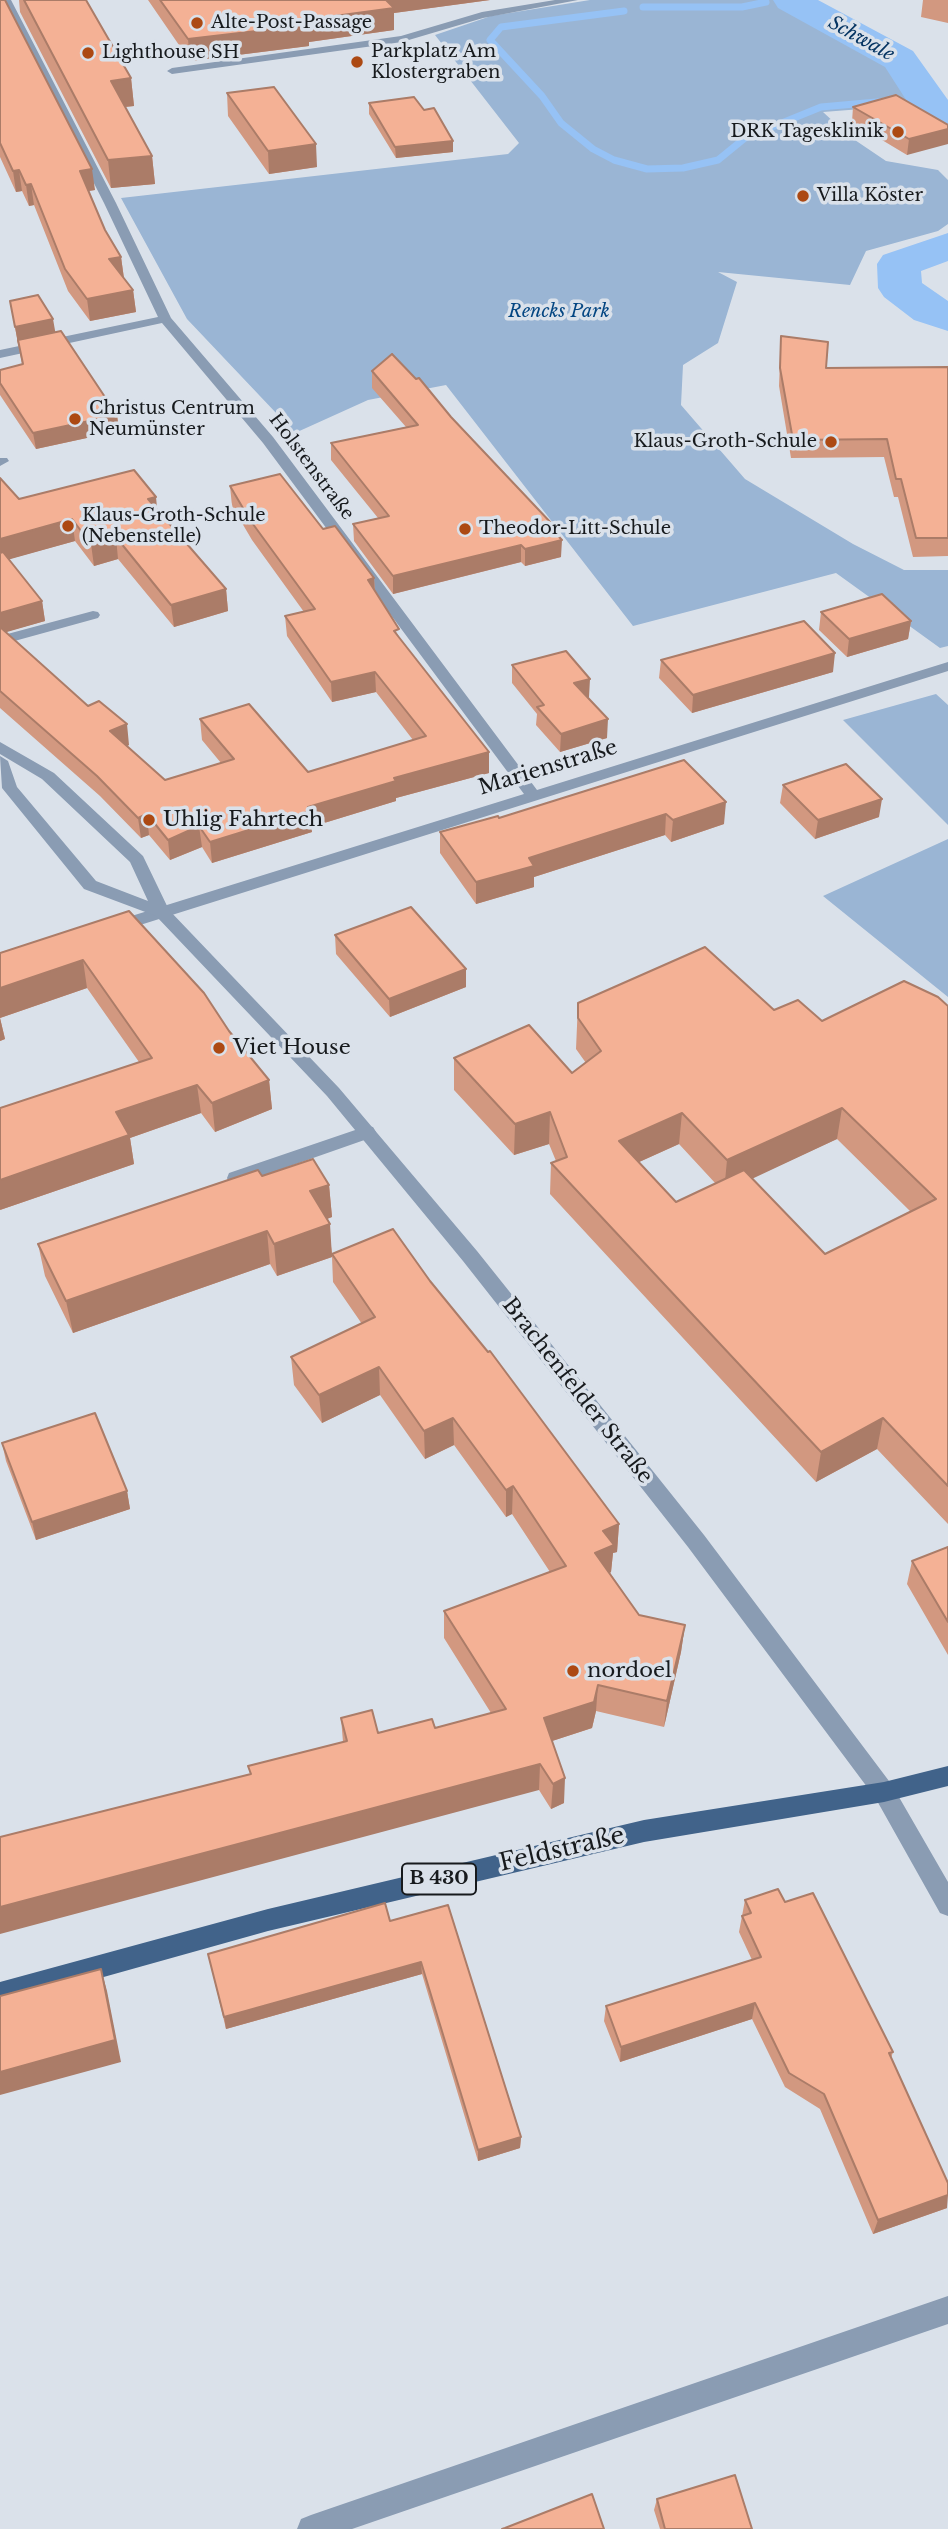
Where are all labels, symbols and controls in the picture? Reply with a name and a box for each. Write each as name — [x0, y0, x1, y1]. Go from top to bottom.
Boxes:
place label: Alte-Post-Passage — [211, 12, 372, 34]
water label: Schwale — [824, 12, 898, 66]
marker: Alte-Post-Passage — [189, 15, 205, 31]
place label: Parkplatz Am Klostergraben — [371, 41, 500, 84]
place label: Lighthouse SH — [102, 42, 239, 64]
marker: Lighthouse SH — [80, 45, 96, 61]
marker: Parkplatz Am Klostergraben — [349, 54, 365, 70]
place label: DRK Tagesklinik — [731, 121, 884, 143]
marker: DRK Tagesklinik — [890, 124, 906, 140]
place label: Villa Köster — [817, 185, 923, 207]
marker: Villa Köster — [795, 188, 811, 204]
park label: Rencks Park — [508, 301, 610, 323]
place label: Christus Centrum Neumünster — [89, 398, 255, 440]
street label: Holstenstraße — [264, 410, 358, 524]
marker: Christus Centrum Neumünster — [67, 411, 83, 427]
place label: Klaus-Groth-Schule — [633, 431, 817, 453]
marker: Klaus-Groth-Schule — [823, 434, 839, 450]
place label: Klaus-Groth-Schule (Nebenstelle) — [82, 505, 266, 548]
marker: Klaus-Groth-Schule (Nebenstelle) — [60, 518, 76, 534]
place label: Theodor-Litt-Schule — [479, 518, 671, 540]
marker: Theodor-Litt-Schule — [457, 521, 473, 537]
street label: Marienstraße — [476, 735, 620, 801]
place label: Uhlig Fahrtech — [163, 807, 323, 833]
marker: Uhlig Fahrtech — [141, 812, 157, 828]
place label: Viet House — [233, 1035, 351, 1061]
marker: Viet House — [211, 1040, 227, 1056]
street label: Brachenfelder Straße — [497, 1293, 657, 1489]
place label: nordoel — [587, 1658, 672, 1684]
marker: nordoel — [565, 1663, 581, 1679]
street label: Feldstraße — [497, 1822, 627, 1878]
road number: B 430 — [402, 1864, 476, 1895]

